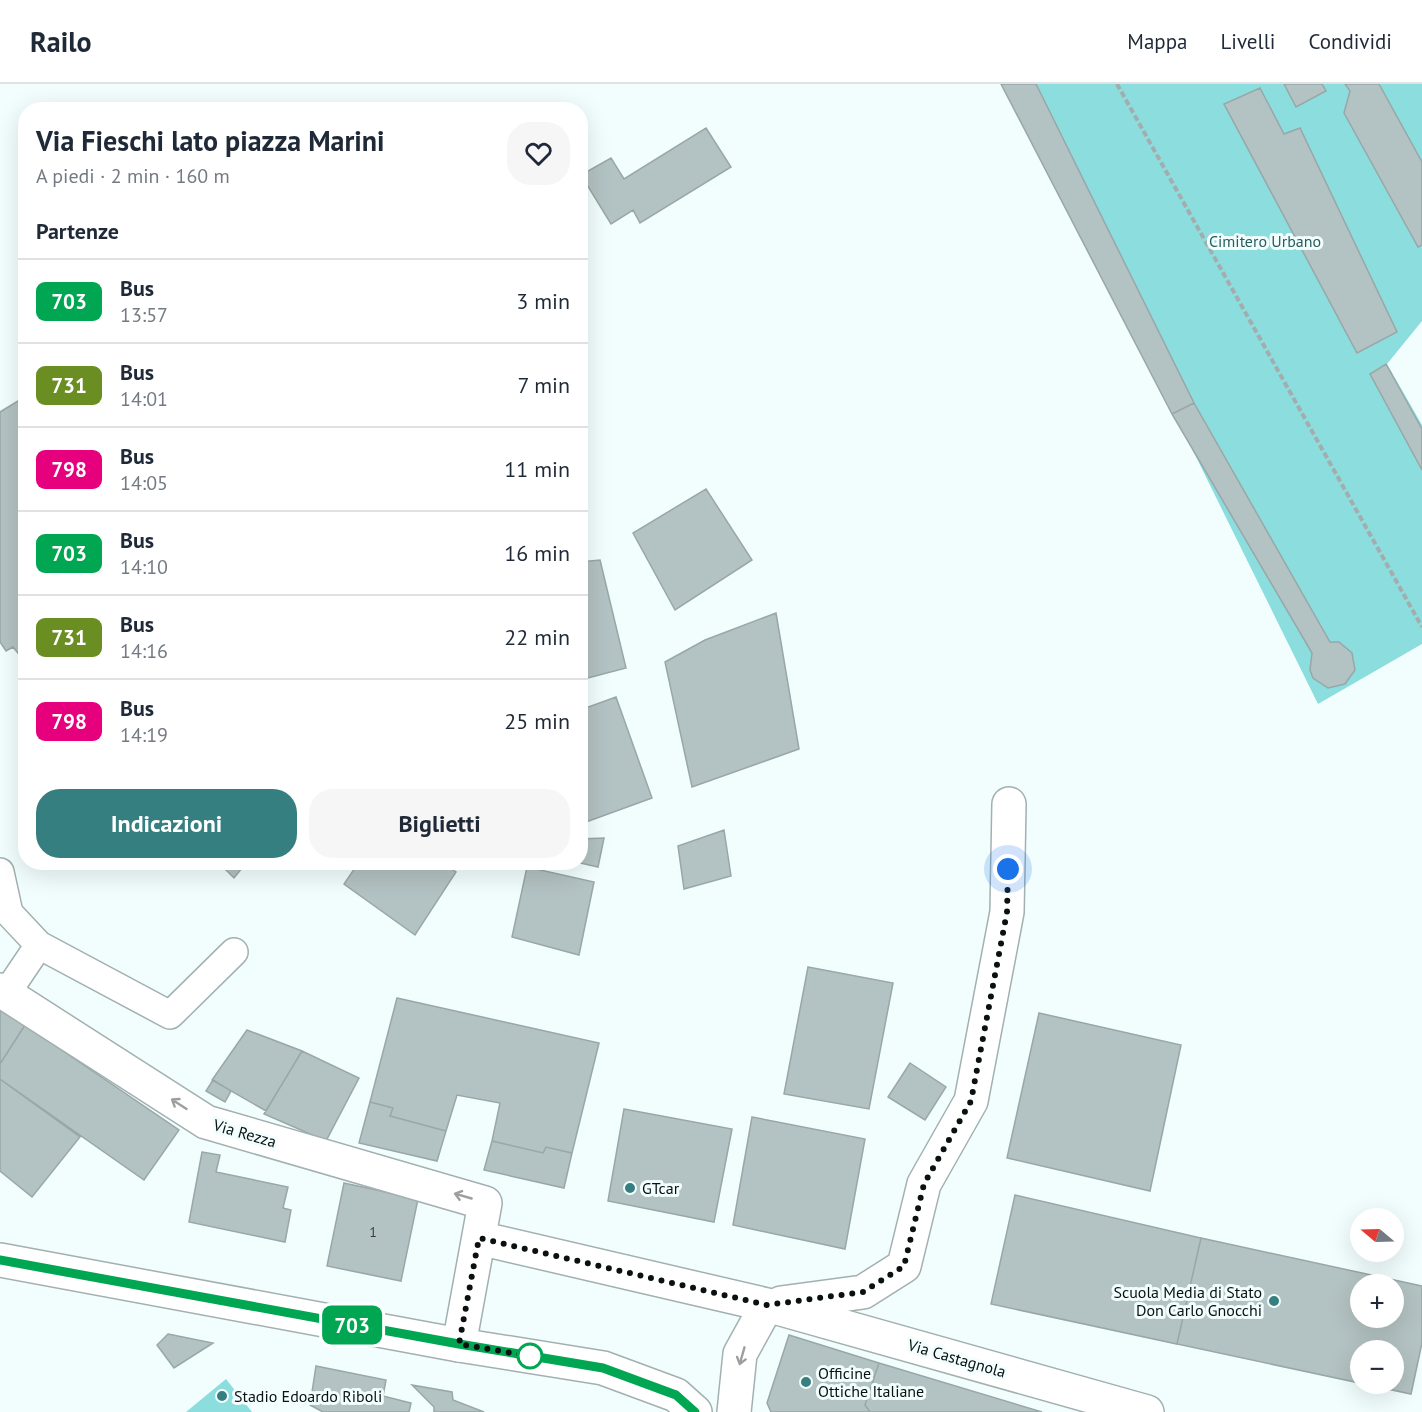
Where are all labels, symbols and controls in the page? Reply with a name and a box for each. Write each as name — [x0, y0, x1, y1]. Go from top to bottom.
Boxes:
text: Railo — [30, 23, 92, 60]
text: Mappa — [1127, 28, 1187, 55]
text: Livelli — [1220, 28, 1275, 55]
text: Condividi — [1308, 28, 1392, 55]
text: Via Fieschi lato piazza Marini — [36, 122, 385, 159]
button: heart — [507, 122, 570, 185]
text: A piedi · 2 min · 160 m — [36, 163, 230, 189]
text: Partenze — [36, 217, 119, 245]
park label: Cimitero Urbano — [1209, 231, 1321, 251]
text: Bus — [120, 274, 154, 302]
text: 3 min — [516, 287, 570, 315]
text: 703 — [51, 288, 87, 315]
text: 13:57 — [120, 302, 168, 328]
text: Bus — [120, 358, 154, 386]
text: 7 min — [518, 371, 570, 399]
text: 731 — [51, 372, 87, 399]
text: 14:01 — [120, 386, 168, 412]
text: Bus — [120, 442, 154, 470]
text: 11 min — [504, 455, 570, 483]
text: 798 — [51, 456, 87, 483]
text: 14:05 — [120, 470, 168, 496]
text: Bus — [120, 526, 154, 554]
text: 16 min — [504, 539, 570, 567]
text: 703 — [51, 540, 87, 567]
text: 14:10 — [120, 554, 168, 580]
text: Bus — [120, 610, 154, 638]
text: 22 min — [504, 623, 570, 651]
text: 731 — [51, 624, 87, 651]
text: 14:16 — [120, 638, 168, 664]
text: Bus — [120, 694, 154, 722]
text: 25 min — [504, 707, 570, 735]
text: 798 — [51, 708, 87, 735]
text: 14:19 — [120, 722, 168, 748]
button: Indicazioni — [36, 789, 297, 858]
button: Biglietti — [309, 789, 570, 858]
your location — [993, 854, 1023, 884]
one-way arrow — [171, 1098, 188, 1110]
street label: Via Rezza — [210, 1114, 279, 1152]
place label: GTcar — [642, 1178, 680, 1198]
marker: GTcar — [623, 1181, 637, 1195]
one-way arrow — [454, 1190, 473, 1202]
north arrow — [1350, 1208, 1404, 1262]
map controls — [1350, 1208, 1404, 1394]
house number: 1 — [369, 1223, 377, 1241]
button: + — [1350, 1274, 1404, 1328]
place label: Scuola Media di Stato Don Carlo Gnocchi — [1113, 1282, 1262, 1320]
marker: Scuola Media di Stato Don Carlo Gnocchi — [1267, 1294, 1281, 1308]
line badge: 703 — [318, 1306, 386, 1344]
text: 703 — [334, 1312, 370, 1339]
street label: Via Castagnola — [905, 1334, 1008, 1382]
button: − — [1350, 1340, 1404, 1394]
unlabelled marker — [517, 1343, 543, 1369]
one-way arrow — [735, 1346, 747, 1365]
place label: Officine Ottiche Italiane — [818, 1363, 924, 1401]
marker: Officine Ottiche Italiane — [799, 1375, 813, 1389]
place label: Stadio Edoardo Riboli — [234, 1386, 382, 1406]
marker: Stadio Edoardo Riboli — [215, 1389, 229, 1403]

